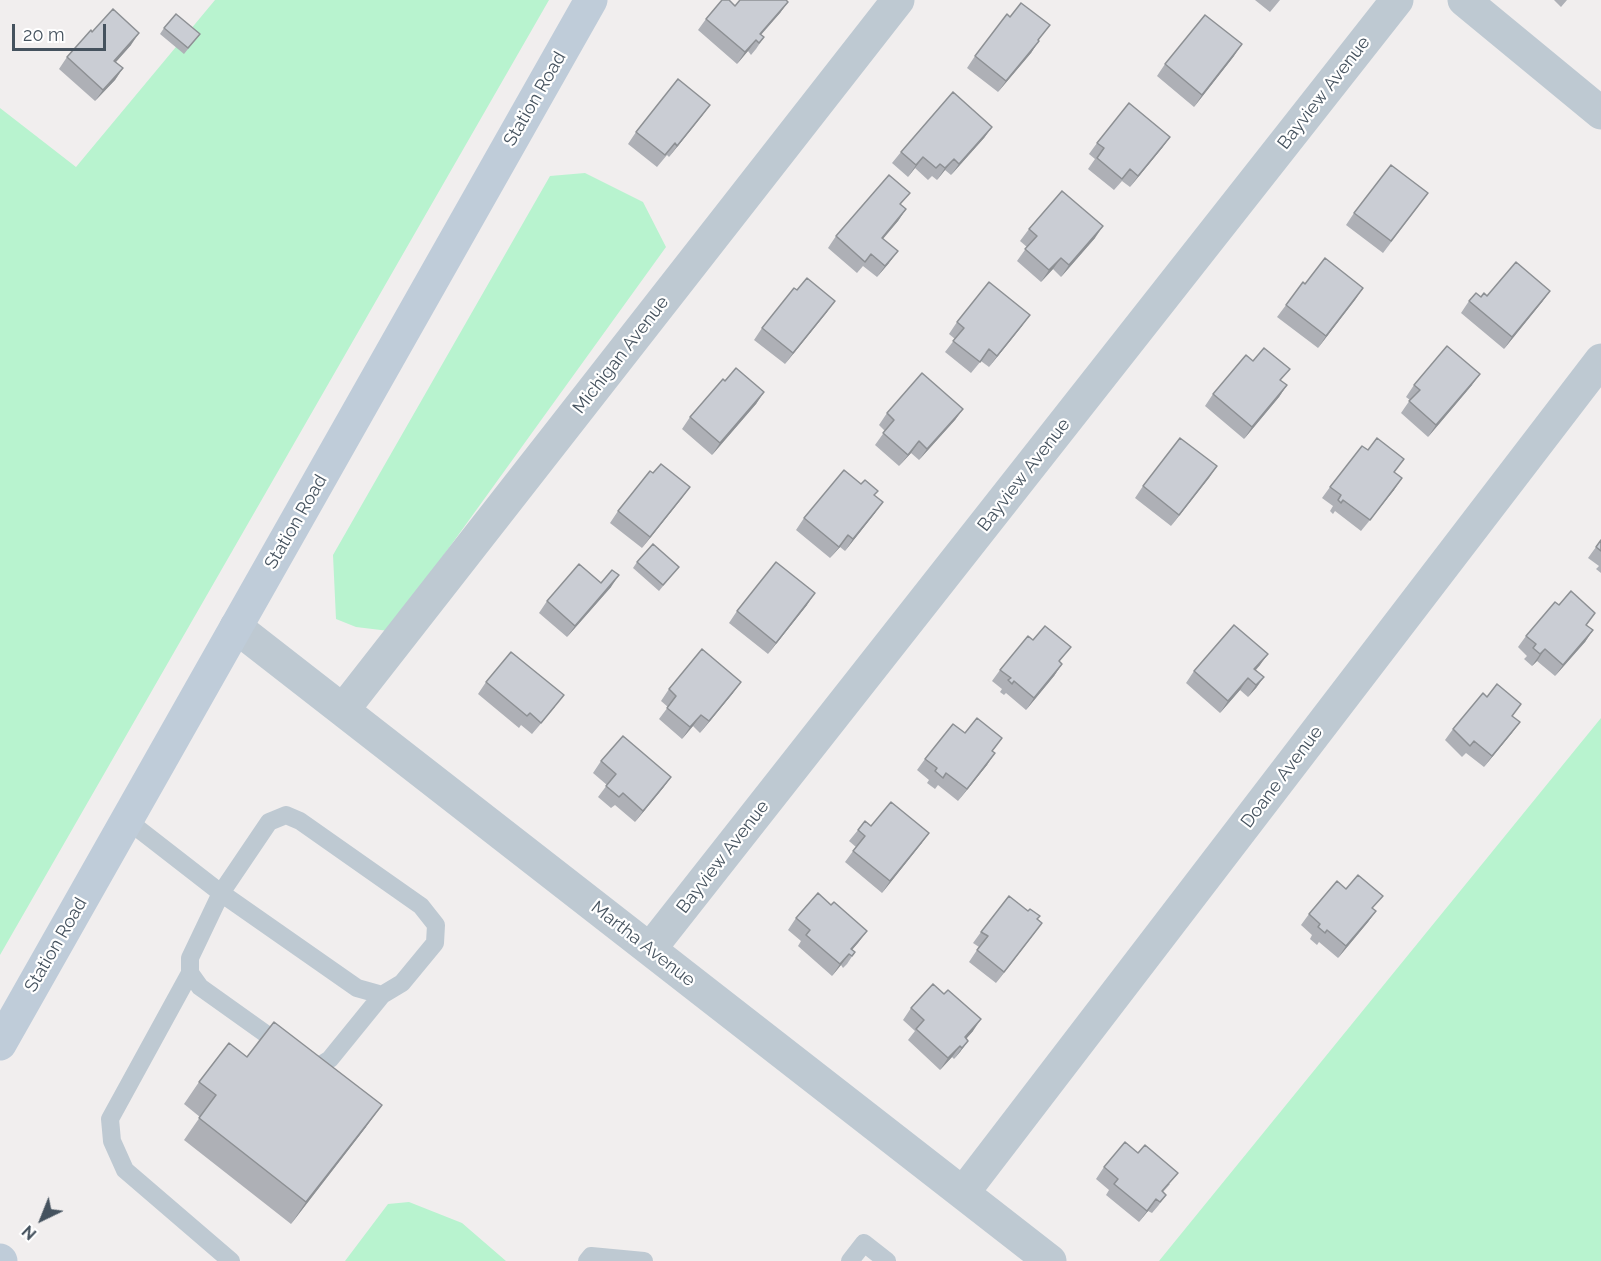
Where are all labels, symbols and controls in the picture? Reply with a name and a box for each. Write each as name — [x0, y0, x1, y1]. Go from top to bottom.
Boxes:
scale bar — [15, 12, 110, 50]
text: 20 m — [23, 24, 65, 45]
street label: Bayview Avenue — [1273, 32, 1375, 154]
street label: Station Road — [499, 48, 571, 150]
street label: Michigan Avenue — [568, 292, 674, 418]
street label: Bayview Avenue — [973, 414, 1075, 536]
street label: Station Road — [260, 471, 332, 573]
street label: Doane Avenue — [1237, 722, 1327, 832]
street label: Bayview Avenue — [672, 796, 774, 918]
street label: Station Road — [20, 894, 92, 996]
street label: Martha Avenue — [587, 897, 699, 991]
north arrow — [12, 1189, 72, 1249]
text: N — [18, 1221, 40, 1244]

